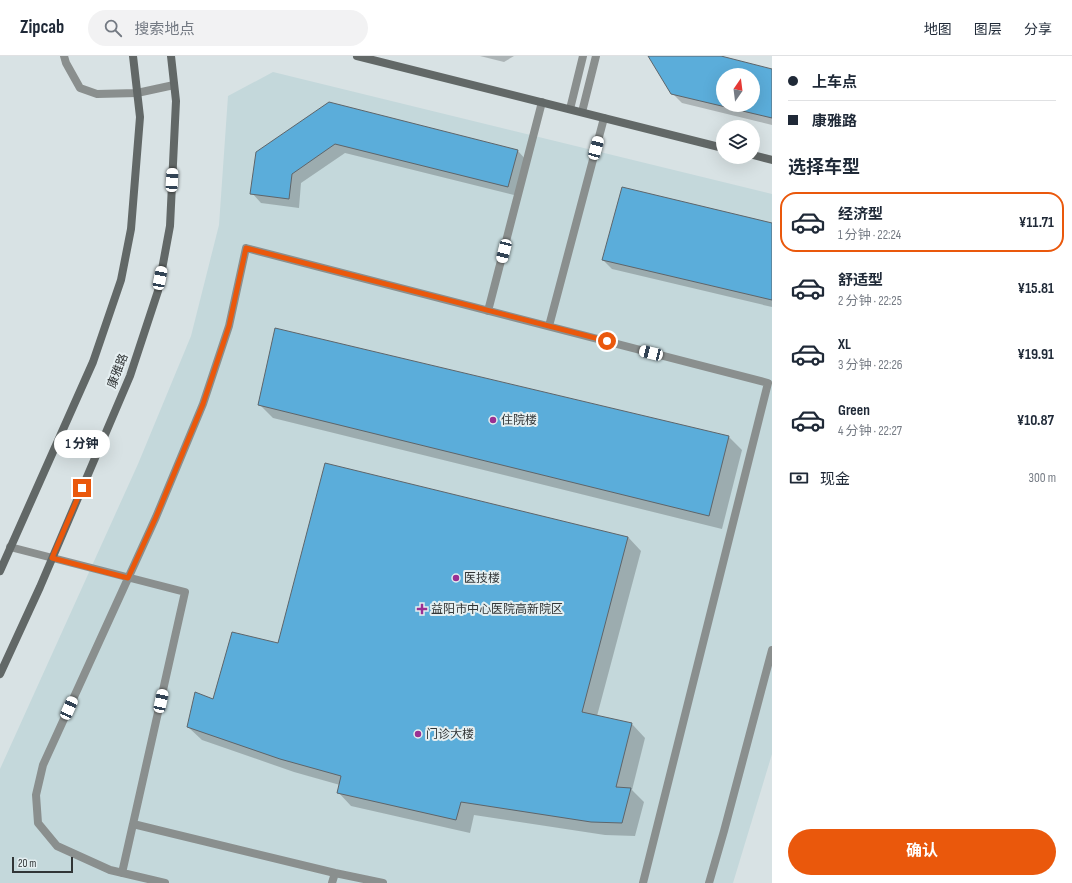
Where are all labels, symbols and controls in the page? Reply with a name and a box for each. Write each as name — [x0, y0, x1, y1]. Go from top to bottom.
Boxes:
search box — [88, 10, 368, 46]
text: Zipcab — [20, 16, 64, 39]
icon: search — [102, 17, 124, 39]
text: 搜索地点 — [134, 20, 194, 39]
text: 地图 — [924, 21, 952, 38]
text: 图层 — [974, 21, 1002, 38]
text: 分享 — [1024, 21, 1052, 38]
north arrow — [716, 68, 760, 112]
map controls — [716, 68, 760, 164]
text: 上车点 — [812, 73, 857, 92]
text: 康雅路 — [812, 112, 857, 131]
button: layers — [716, 120, 760, 164]
car — [587, 135, 605, 161]
text: 选择车型 — [788, 157, 860, 178]
car — [165, 168, 179, 192]
icon: car — [790, 204, 826, 240]
text: 经济型 — [838, 205, 883, 224]
text: ¥11.71 — [1019, 213, 1054, 232]
text: 1 分钟 · 22:24 — [838, 227, 901, 243]
car — [495, 238, 513, 264]
car — [152, 265, 168, 291]
icon: car — [790, 270, 826, 306]
text: 舒适型 — [838, 271, 883, 290]
text: ¥15.81 — [1017, 279, 1054, 298]
text: 2 分钟 · 22:25 — [838, 293, 902, 309]
route start — [598, 332, 616, 350]
text: XL — [838, 335, 851, 354]
icon: car — [790, 336, 826, 372]
car — [638, 344, 664, 362]
text: ¥19.91 — [1017, 345, 1054, 364]
street label: 康雅路 — [105, 352, 131, 390]
text: 3 分钟 · 22:26 — [838, 357, 902, 373]
text: Green — [838, 401, 870, 420]
icon: car — [790, 402, 826, 438]
text: ¥10.87 — [1017, 411, 1054, 430]
place label: 住院楼 — [501, 413, 537, 428]
marker: 住院楼 — [488, 415, 498, 425]
text: 4 分钟 · 22:27 — [838, 423, 902, 439]
callout: 1 分钟 — [54, 430, 110, 458]
text: 1 分钟 — [65, 436, 99, 452]
icon: cash — [788, 467, 810, 489]
text: 现金 — [820, 470, 850, 489]
text: 300 m — [1029, 470, 1056, 486]
route end — [73, 479, 91, 497]
place label: 医技楼 — [464, 571, 500, 586]
marker: 医技楼 — [451, 573, 461, 583]
place label: 益阳市中心医院高新院区 — [431, 602, 563, 617]
marker: 益阳市中心医院高新院区 — [416, 603, 428, 615]
car — [153, 688, 169, 714]
car — [59, 695, 79, 721]
place label: 门诊大楼 — [426, 727, 474, 742]
marker: 门诊大楼 — [413, 729, 423, 739]
button: 确认 — [788, 829, 1056, 875]
scale bar — [12, 855, 73, 874]
text: 20 m — [18, 857, 36, 870]

